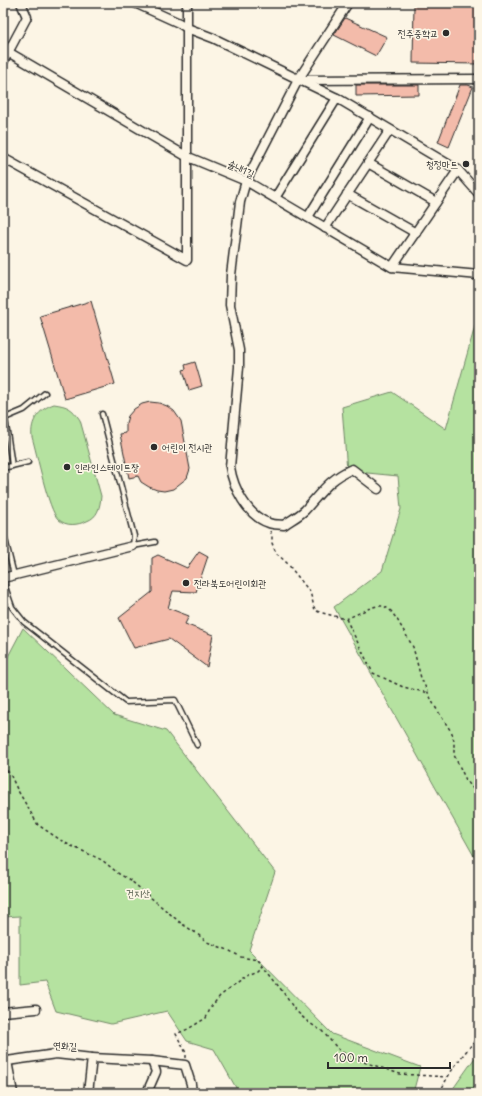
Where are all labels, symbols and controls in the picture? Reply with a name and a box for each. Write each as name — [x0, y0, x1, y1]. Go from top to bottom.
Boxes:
place label: 전주중학교 — [398, 27, 438, 40]
marker: 전주중학교 — [441, 28, 451, 38]
street label: 솔내1길 — [226, 157, 256, 181]
place label: 청정마트 — [426, 158, 458, 171]
marker: 청정마트 — [461, 159, 471, 169]
place label: 어린이 전시관 — [162, 441, 213, 454]
marker: 어린이 전시관 — [149, 442, 159, 452]
place label: 인라인스테이트장 — [75, 461, 139, 474]
marker: 인라인스테이트장 — [62, 462, 72, 472]
place label: 전라북도어린이회관 — [194, 577, 266, 590]
marker: 전라북도어린이회관 — [181, 578, 191, 588]
park label: 건지산 — [126, 887, 150, 900]
street label: 연화길 — [53, 1039, 77, 1053]
scale bar — [328, 1044, 450, 1070]
text: 100 m — [334, 1050, 368, 1065]

